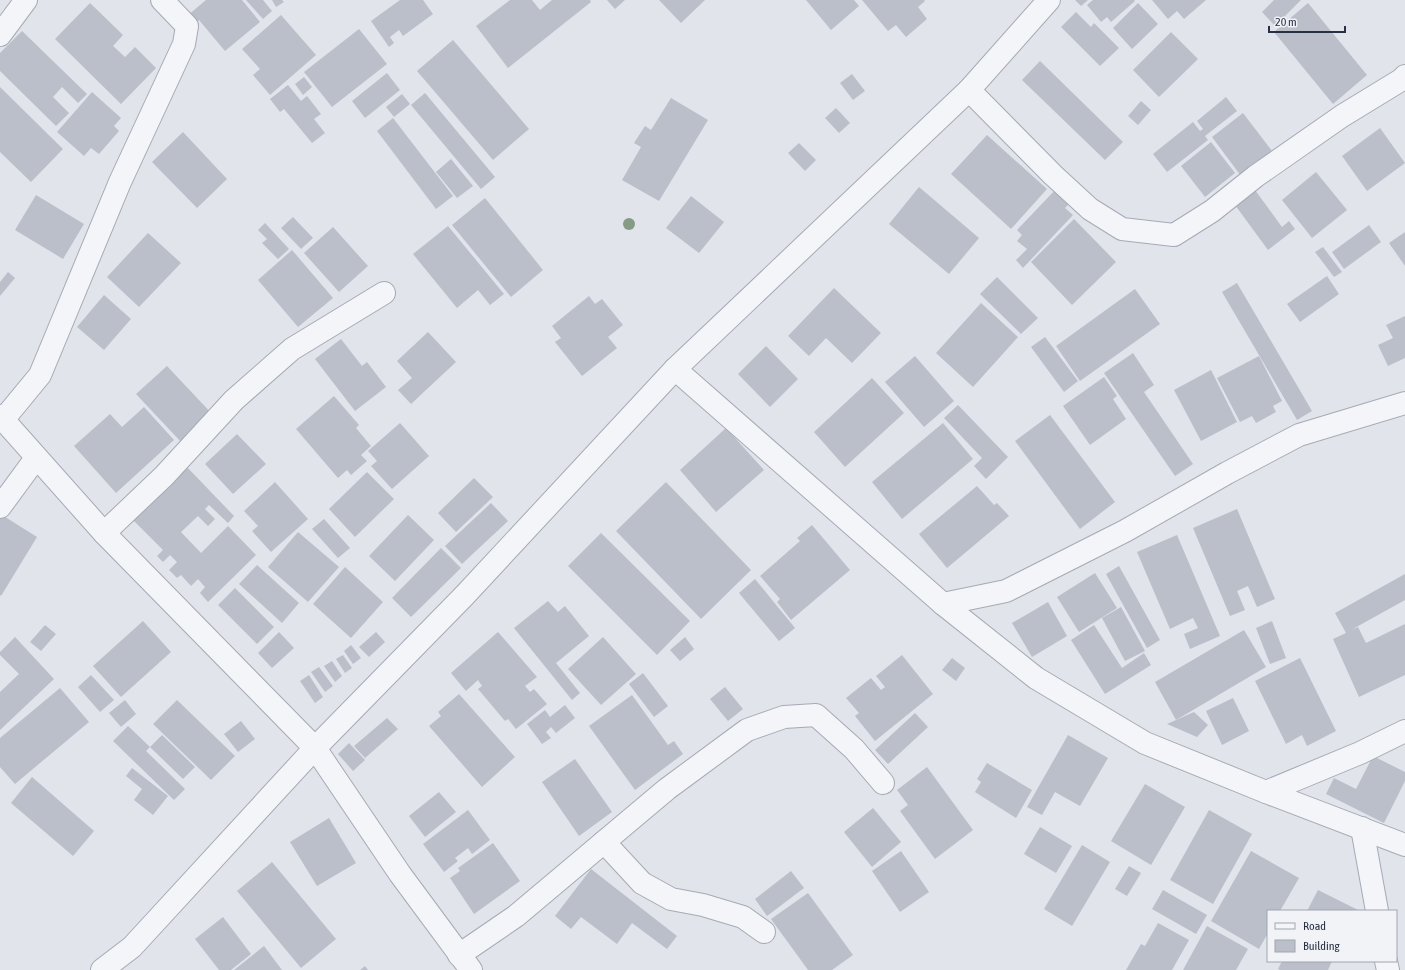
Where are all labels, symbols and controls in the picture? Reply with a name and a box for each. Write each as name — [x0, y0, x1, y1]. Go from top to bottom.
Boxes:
scale bar — [1269, 8, 1345, 34]
text: 20 m — [1275, 15, 1297, 29]
legend — [1267, 910, 1397, 962]
text: Road — [1303, 919, 1326, 933]
text: Building — [1303, 939, 1341, 953]

